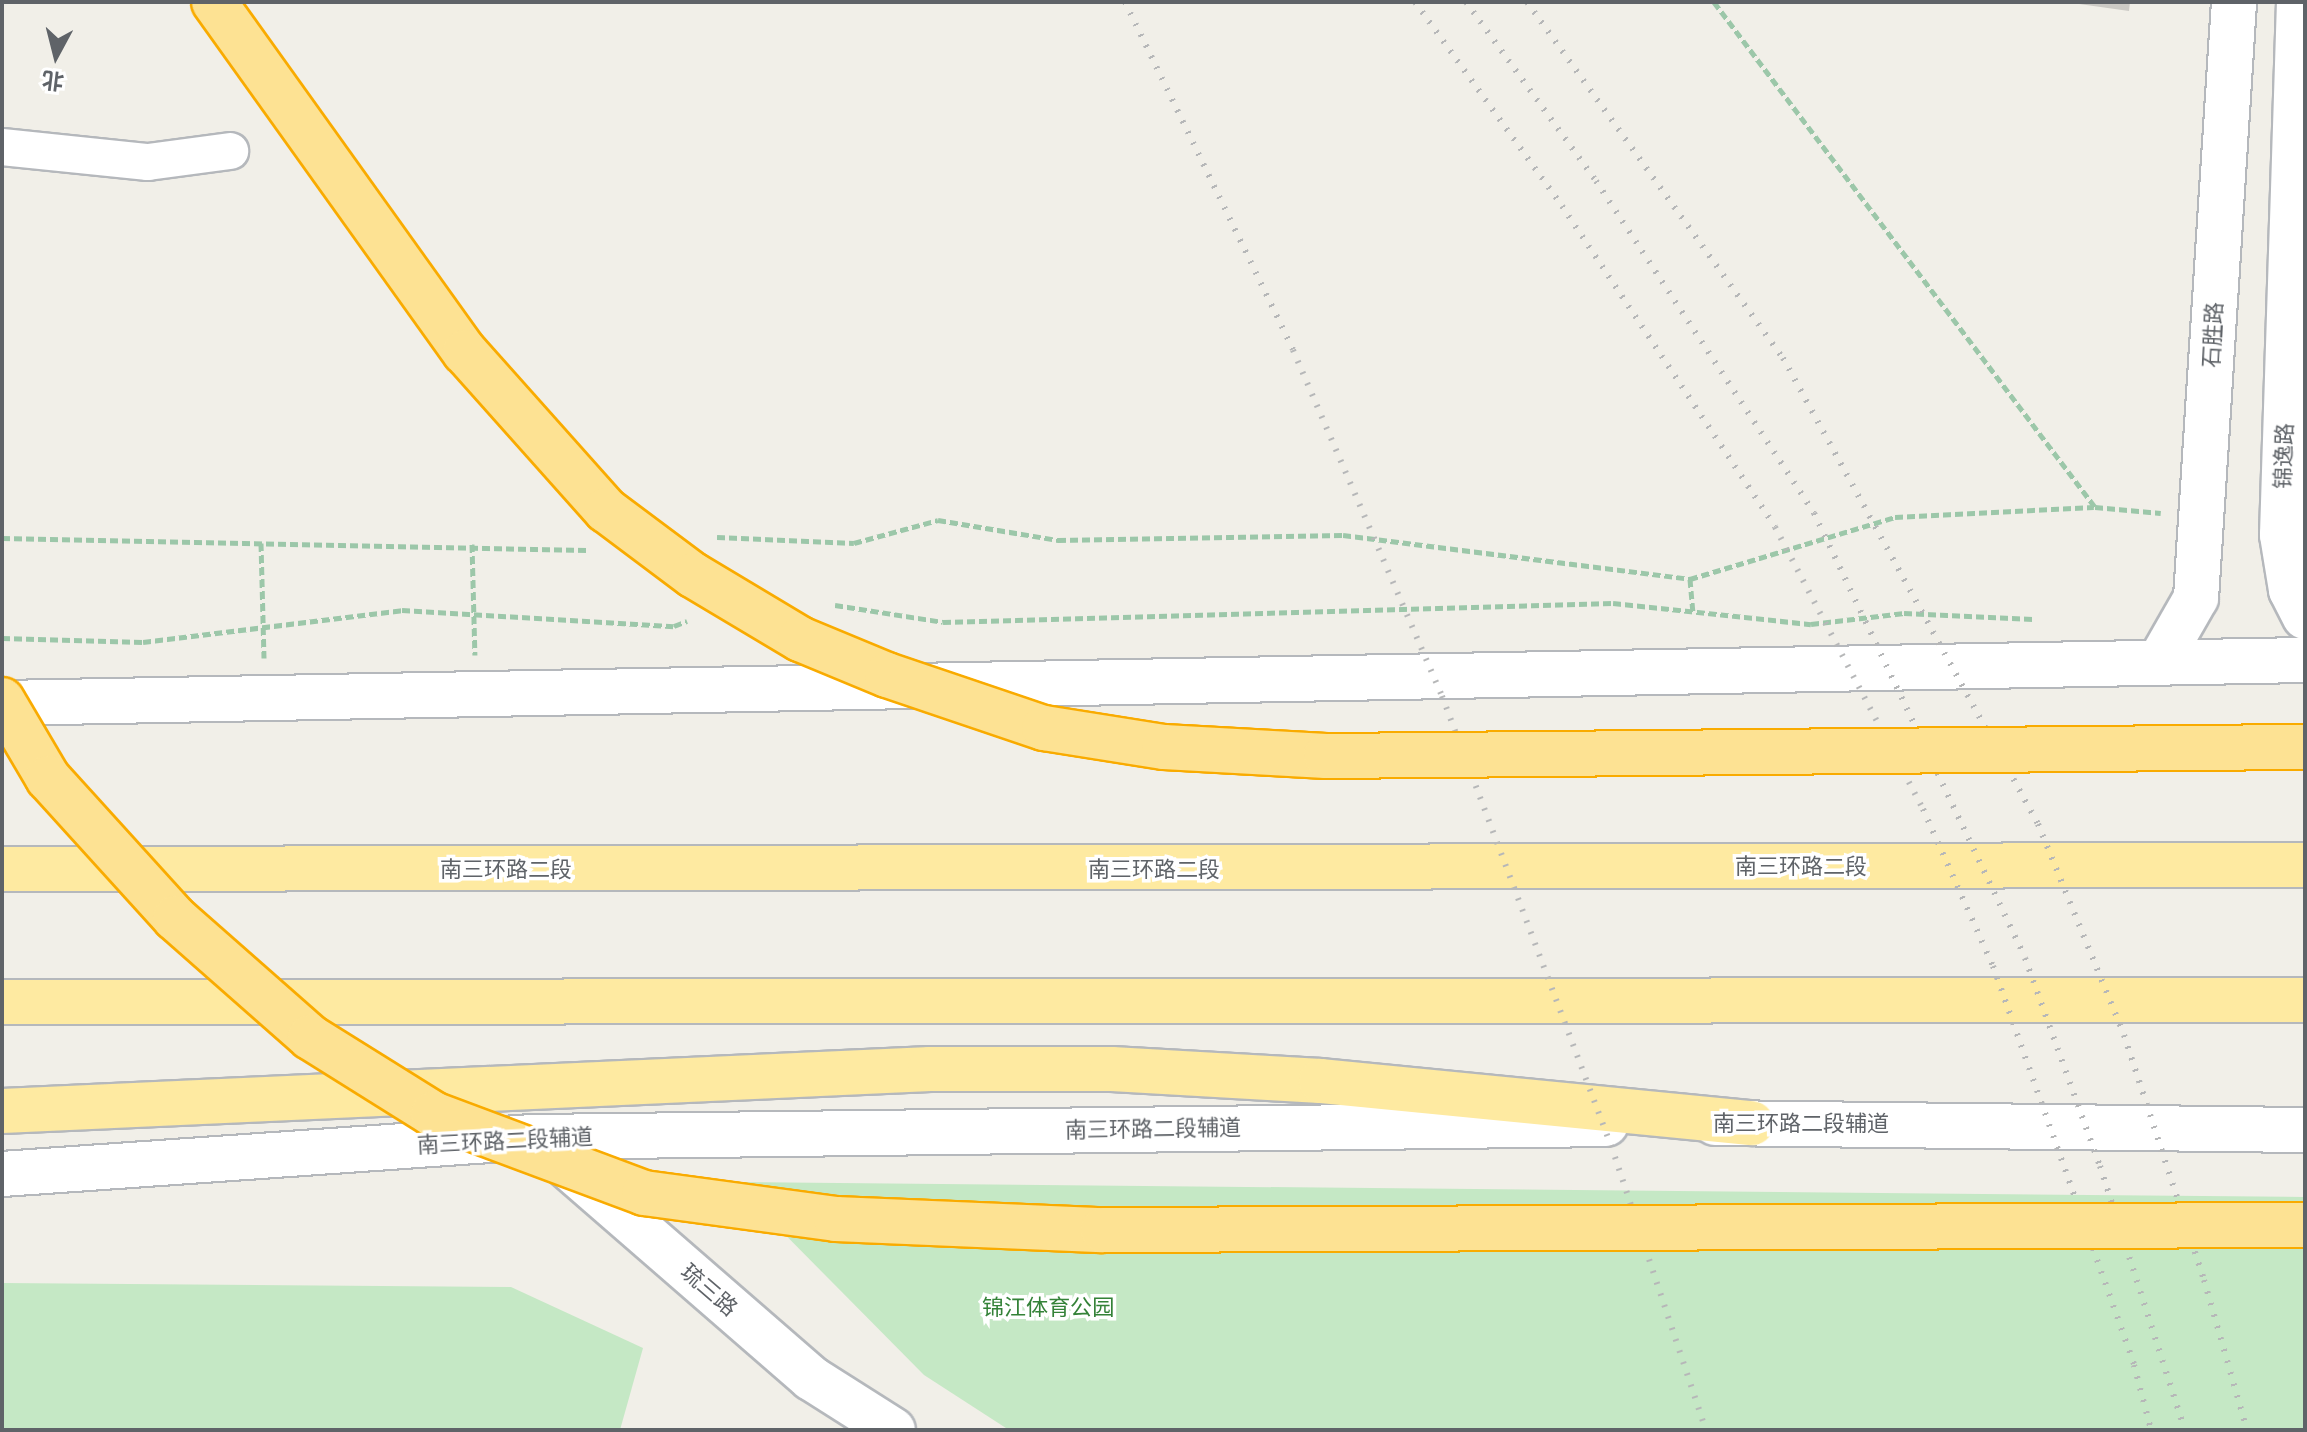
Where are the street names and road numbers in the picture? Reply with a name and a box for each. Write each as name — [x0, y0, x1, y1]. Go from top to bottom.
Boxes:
street label: 石胜路 — [2198, 301, 2228, 369]
street label: 锦逸路 — [2270, 423, 2298, 489]
street label: 南三环路二段 — [1735, 854, 1867, 880]
street label: 南三环路二段 — [440, 857, 572, 883]
street label: 南三环路二段 — [1088, 857, 1220, 883]
street label: 南三环路二段辅道 — [1713, 1111, 1889, 1137]
street label: 南三环路二段辅道 — [1065, 1114, 1241, 1144]
street label: 南三环路二段辅道 — [416, 1123, 594, 1159]
street label: 琉三路 — [675, 1258, 743, 1322]

